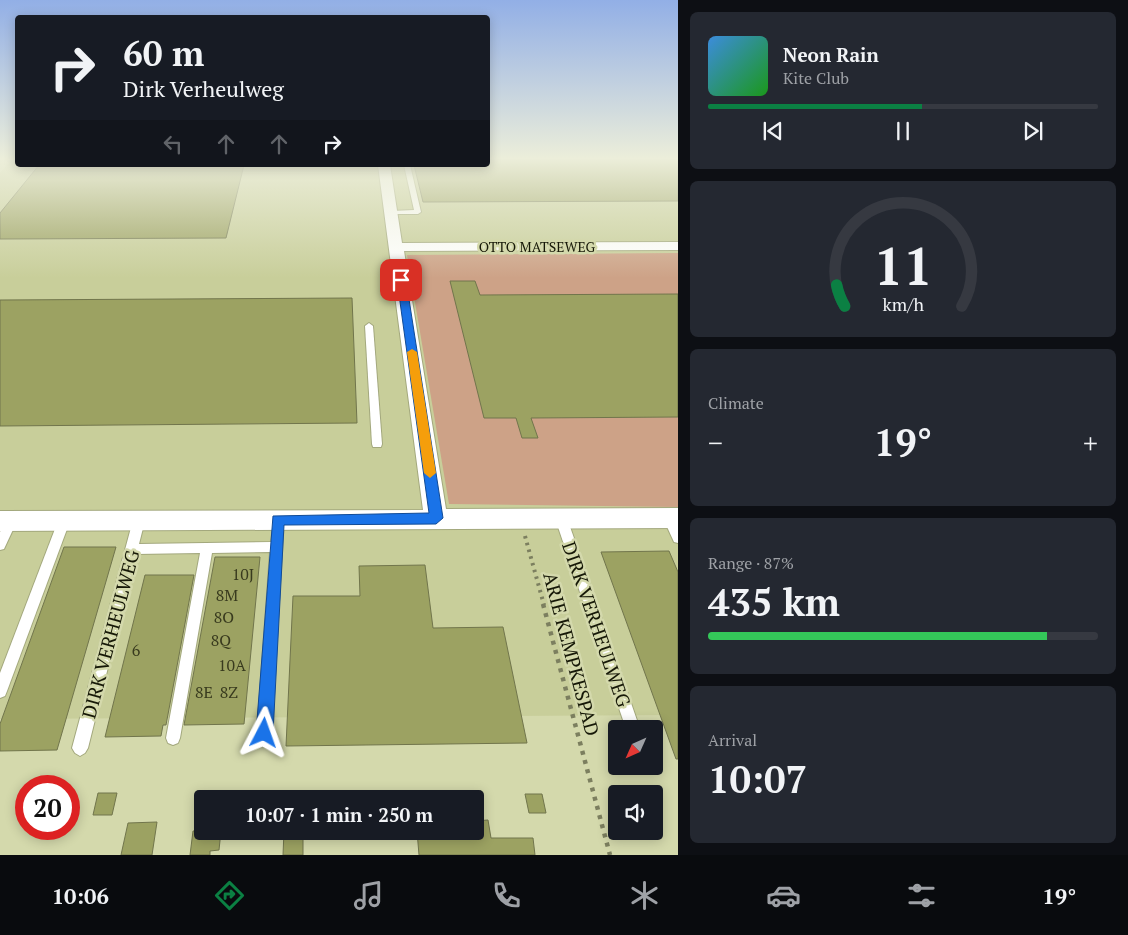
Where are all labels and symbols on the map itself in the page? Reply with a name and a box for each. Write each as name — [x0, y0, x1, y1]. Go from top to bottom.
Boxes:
street label: OTTO MATSEWEG — [479, 237, 596, 256]
pin — [380, 259, 422, 301]
street label: DIRK VERHEULWEG — [557, 538, 637, 710]
street label: DIRK VERHEULWEG — [75, 547, 145, 721]
house number: 10J — [232, 563, 254, 585]
street label: ARIE KEMPKESPAD — [538, 569, 606, 739]
house number: 8M — [216, 584, 238, 606]
house number: 8O — [214, 606, 234, 628]
house number: 8Q — [211, 629, 232, 651]
house number: 6 — [132, 639, 141, 661]
house number: 10A — [218, 654, 246, 676]
house number: 8E — [195, 681, 213, 703]
house number: 8Z — [220, 681, 238, 703]
position arrow — [237, 706, 289, 758]
north arrow — [608, 720, 662, 775]
speed limit sign: 20 — [15, 775, 80, 840]

